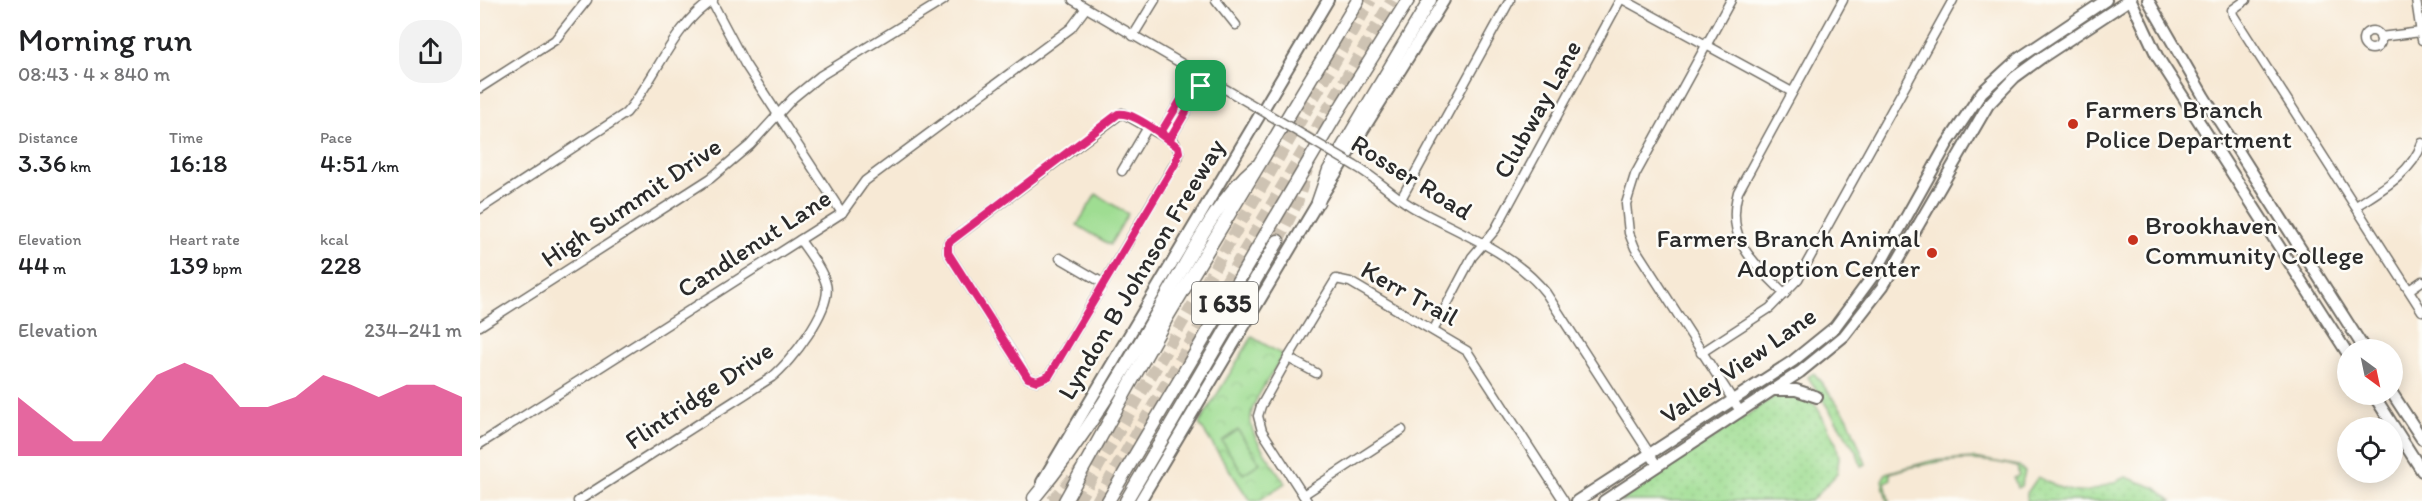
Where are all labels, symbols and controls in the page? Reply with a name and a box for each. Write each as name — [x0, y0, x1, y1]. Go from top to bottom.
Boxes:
text: Morning run — [18, 20, 193, 59]
button: share — [399, 20, 462, 83]
street label: Clubway Lane — [1486, 34, 1588, 184]
pin — [1175, 60, 1226, 111]
text: 08:43 · 4 × 840 m — [18, 62, 170, 86]
icon: arrive — [1184, 69, 1217, 102]
place label: Farmers Branch Police Department — [2085, 93, 2292, 155]
marker: Farmers Branch Police Department — [2066, 117, 2080, 131]
street label: Rosser Road — [1345, 127, 1479, 227]
text: Distance — [18, 128, 78, 147]
text: Time — [169, 128, 203, 147]
text: Pace — [320, 128, 352, 147]
street label: High Summit Drive — [535, 130, 727, 274]
street label: Lyndon B Johnson Freeway — [1050, 133, 1232, 405]
text: 3.36 — [18, 147, 67, 179]
text: 16:18 — [169, 147, 228, 179]
text: 4:51 — [320, 147, 368, 179]
text: km — [67, 157, 91, 176]
text: /km — [368, 157, 399, 176]
street label: Candlenut Lane — [671, 181, 837, 305]
place label: Brookhaven Community College — [2145, 209, 2364, 271]
place label: Farmers Branch Animal Adoption Center — [1656, 222, 1921, 284]
text: Elevation — [18, 230, 82, 249]
text: Heart rate — [169, 230, 240, 249]
text: kcal — [320, 230, 348, 249]
marker: Brookhaven Community College — [2126, 233, 2140, 247]
marker: Farmers Branch Animal Adoption Center — [1925, 246, 1939, 260]
text: 44 — [18, 249, 49, 281]
text: 139 — [169, 249, 209, 281]
text: 228 — [320, 249, 362, 281]
street label: Kerr Trail — [1356, 253, 1464, 333]
text: m — [49, 259, 66, 278]
text: bpm — [209, 259, 242, 278]
road number: I 635 — [1192, 282, 1258, 324]
street label: Valley View Lane — [1654, 299, 1822, 431]
text: Elevation — [18, 318, 97, 342]
text: 234–241 m — [364, 318, 462, 342]
street label: Flintridge Drive — [619, 334, 779, 456]
north arrow — [2337, 339, 2403, 405]
map controls — [2337, 339, 2403, 483]
button: locate — [2337, 417, 2403, 483]

